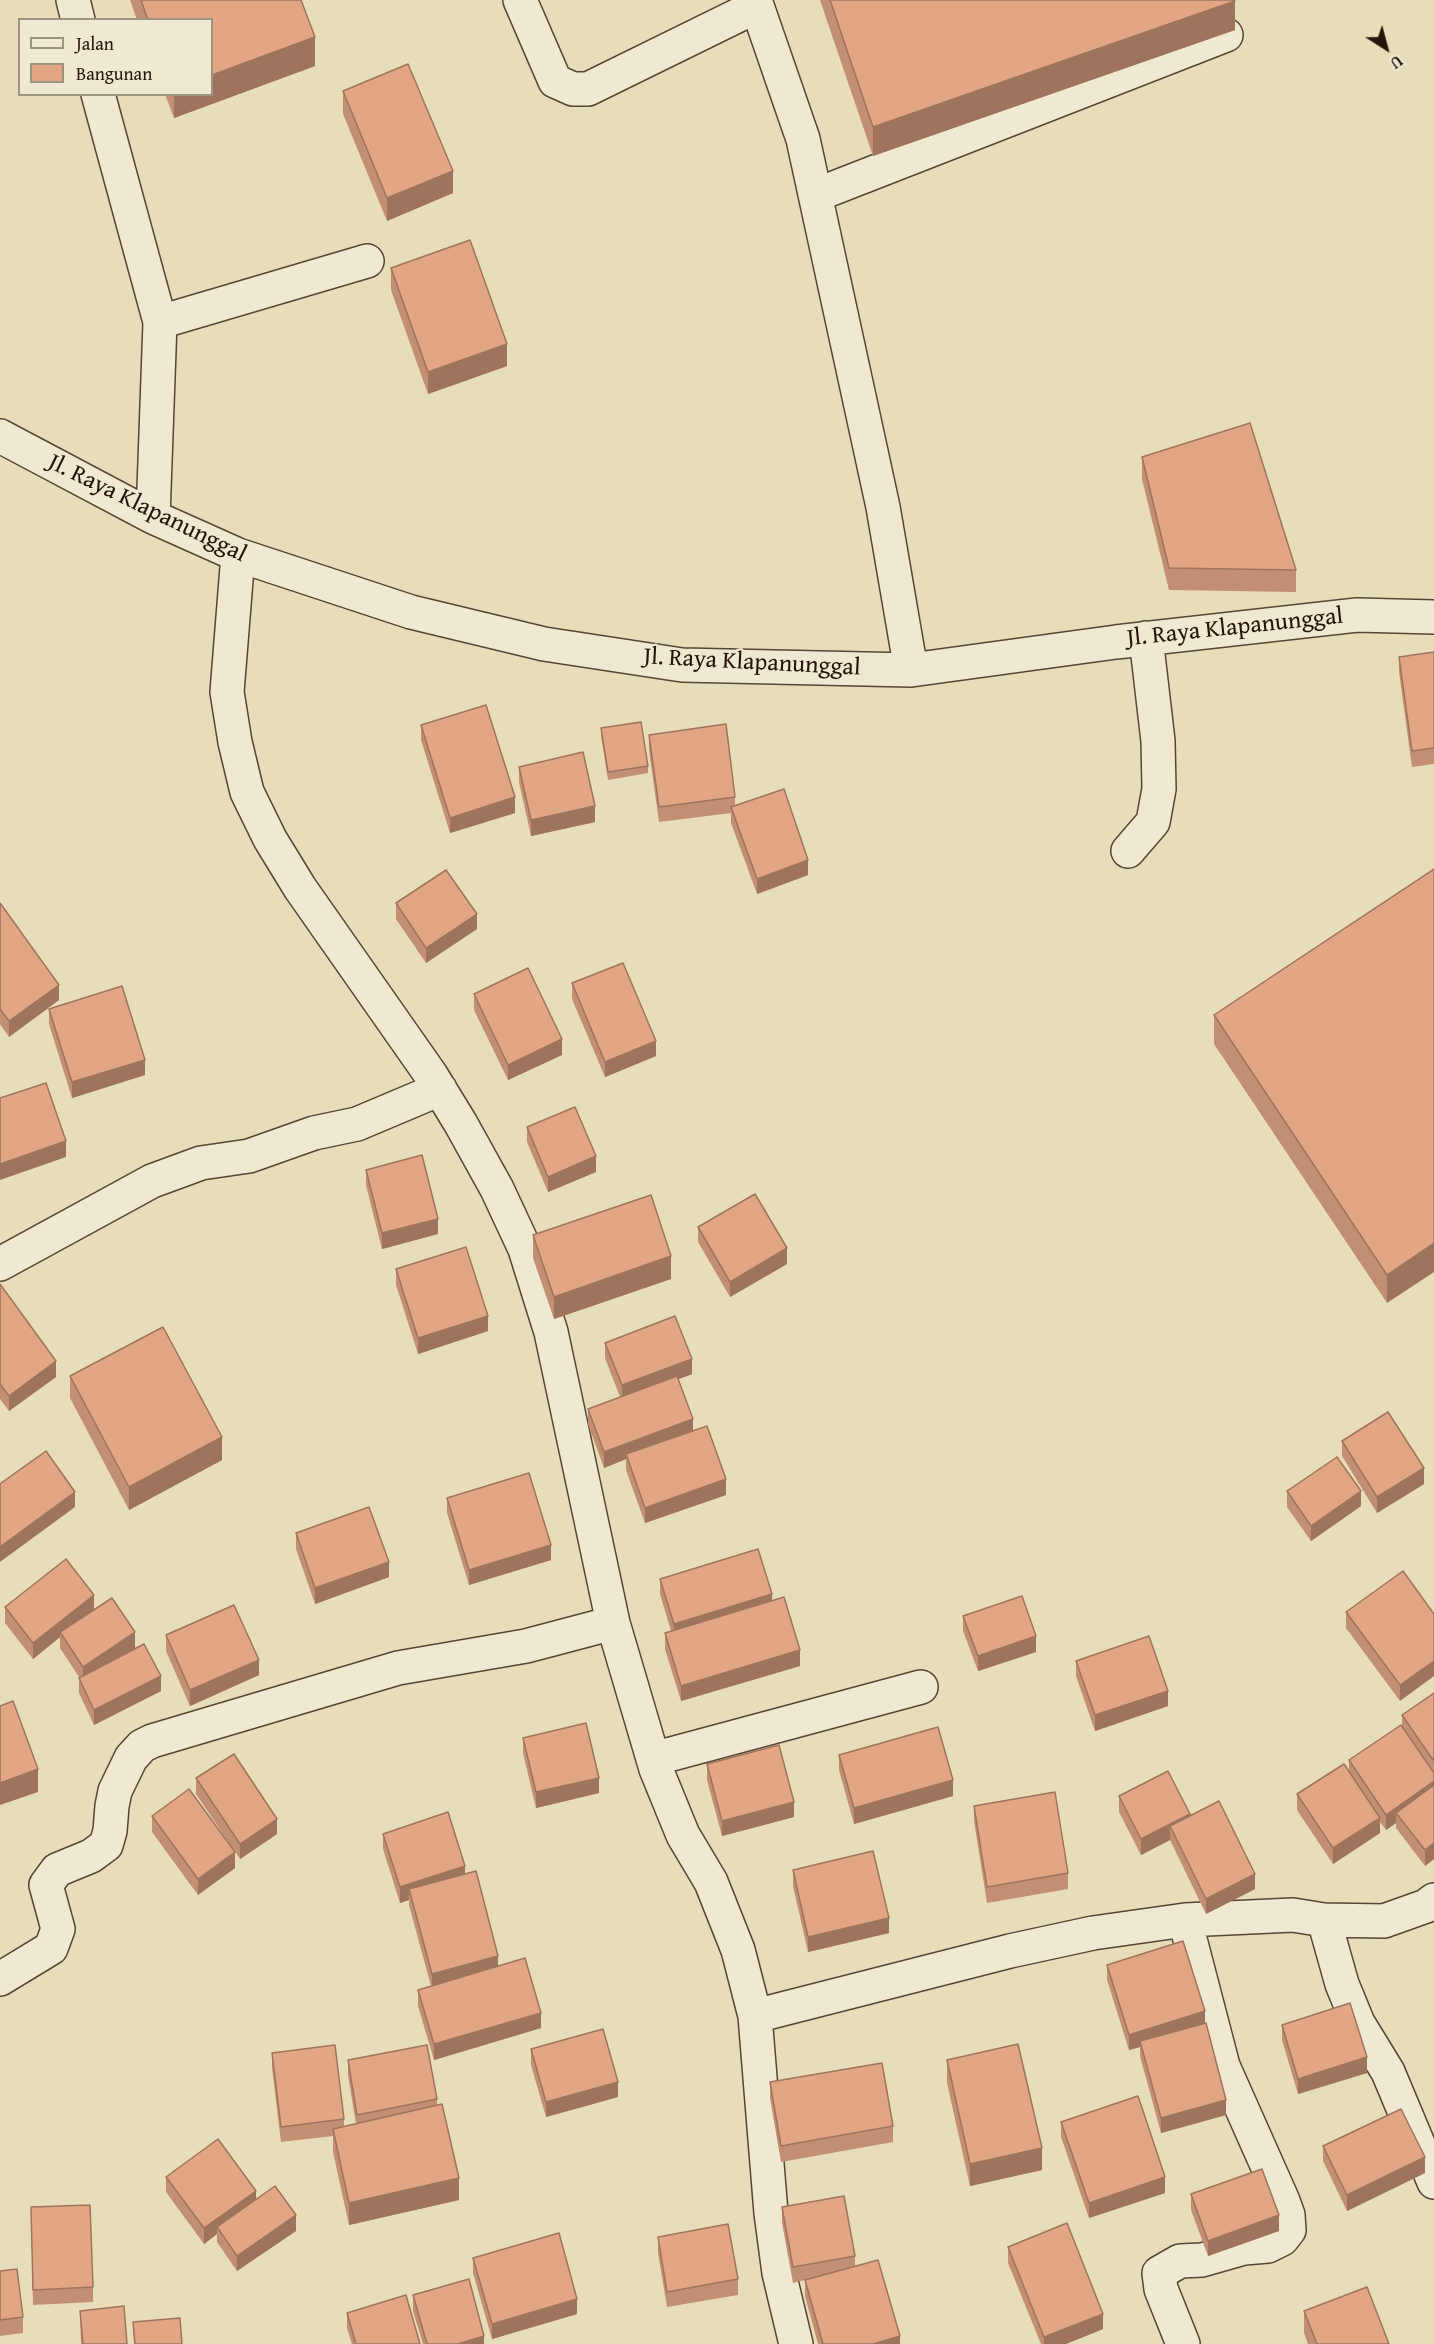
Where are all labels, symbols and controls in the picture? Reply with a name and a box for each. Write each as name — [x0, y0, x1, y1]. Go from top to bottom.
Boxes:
legend — [18, 18, 213, 96]
north arrow — [1356, 18, 1416, 78]
text: Jalan — [76, 30, 114, 57]
text: U — [1385, 50, 1408, 75]
text: Bangunan — [76, 60, 152, 87]
street label: Jl. Raya Klapanunggal — [43, 448, 251, 570]
street label: Jl. Raya Klapanunggal — [1125, 602, 1345, 654]
street label: Jl. Raya Klapanunggal — [643, 643, 861, 683]

